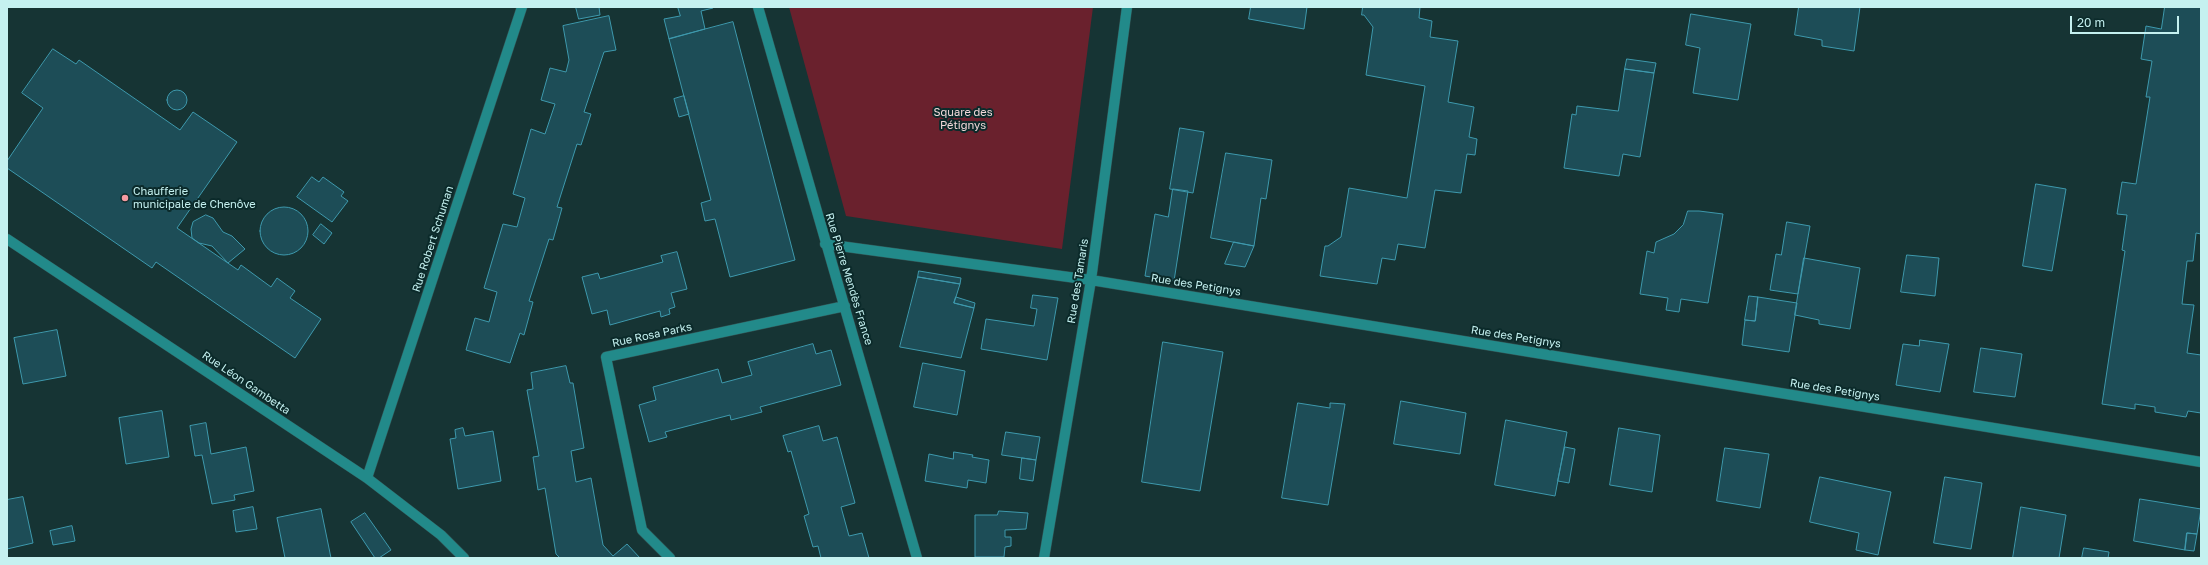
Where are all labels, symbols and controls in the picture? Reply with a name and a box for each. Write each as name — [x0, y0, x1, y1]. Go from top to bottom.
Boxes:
scale bar — [2072, 8, 2181, 34]
text: 20 m — [2077, 15, 2105, 30]
park label: Square des Pétignys — [934, 106, 992, 132]
street label: Rue Robert Schuman — [410, 184, 456, 294]
place label: Chaufferie municipale de Chenôve — [133, 185, 256, 211]
marker: Chaufferie municipale de Chenôve — [120, 193, 130, 203]
street label: Rue Pierre Mendès France — [823, 211, 875, 347]
street label: Rue des Tamaris — [1065, 238, 1091, 324]
street label: Rue des Petignys — [1150, 271, 1242, 299]
street label: Rue Rosa Parks — [611, 320, 693, 350]
street label: Rue des Petignys — [1470, 323, 1562, 351]
street label: Rue Léon Gambetta — [199, 349, 293, 417]
street label: Rue des Petignys — [1789, 376, 1881, 404]

